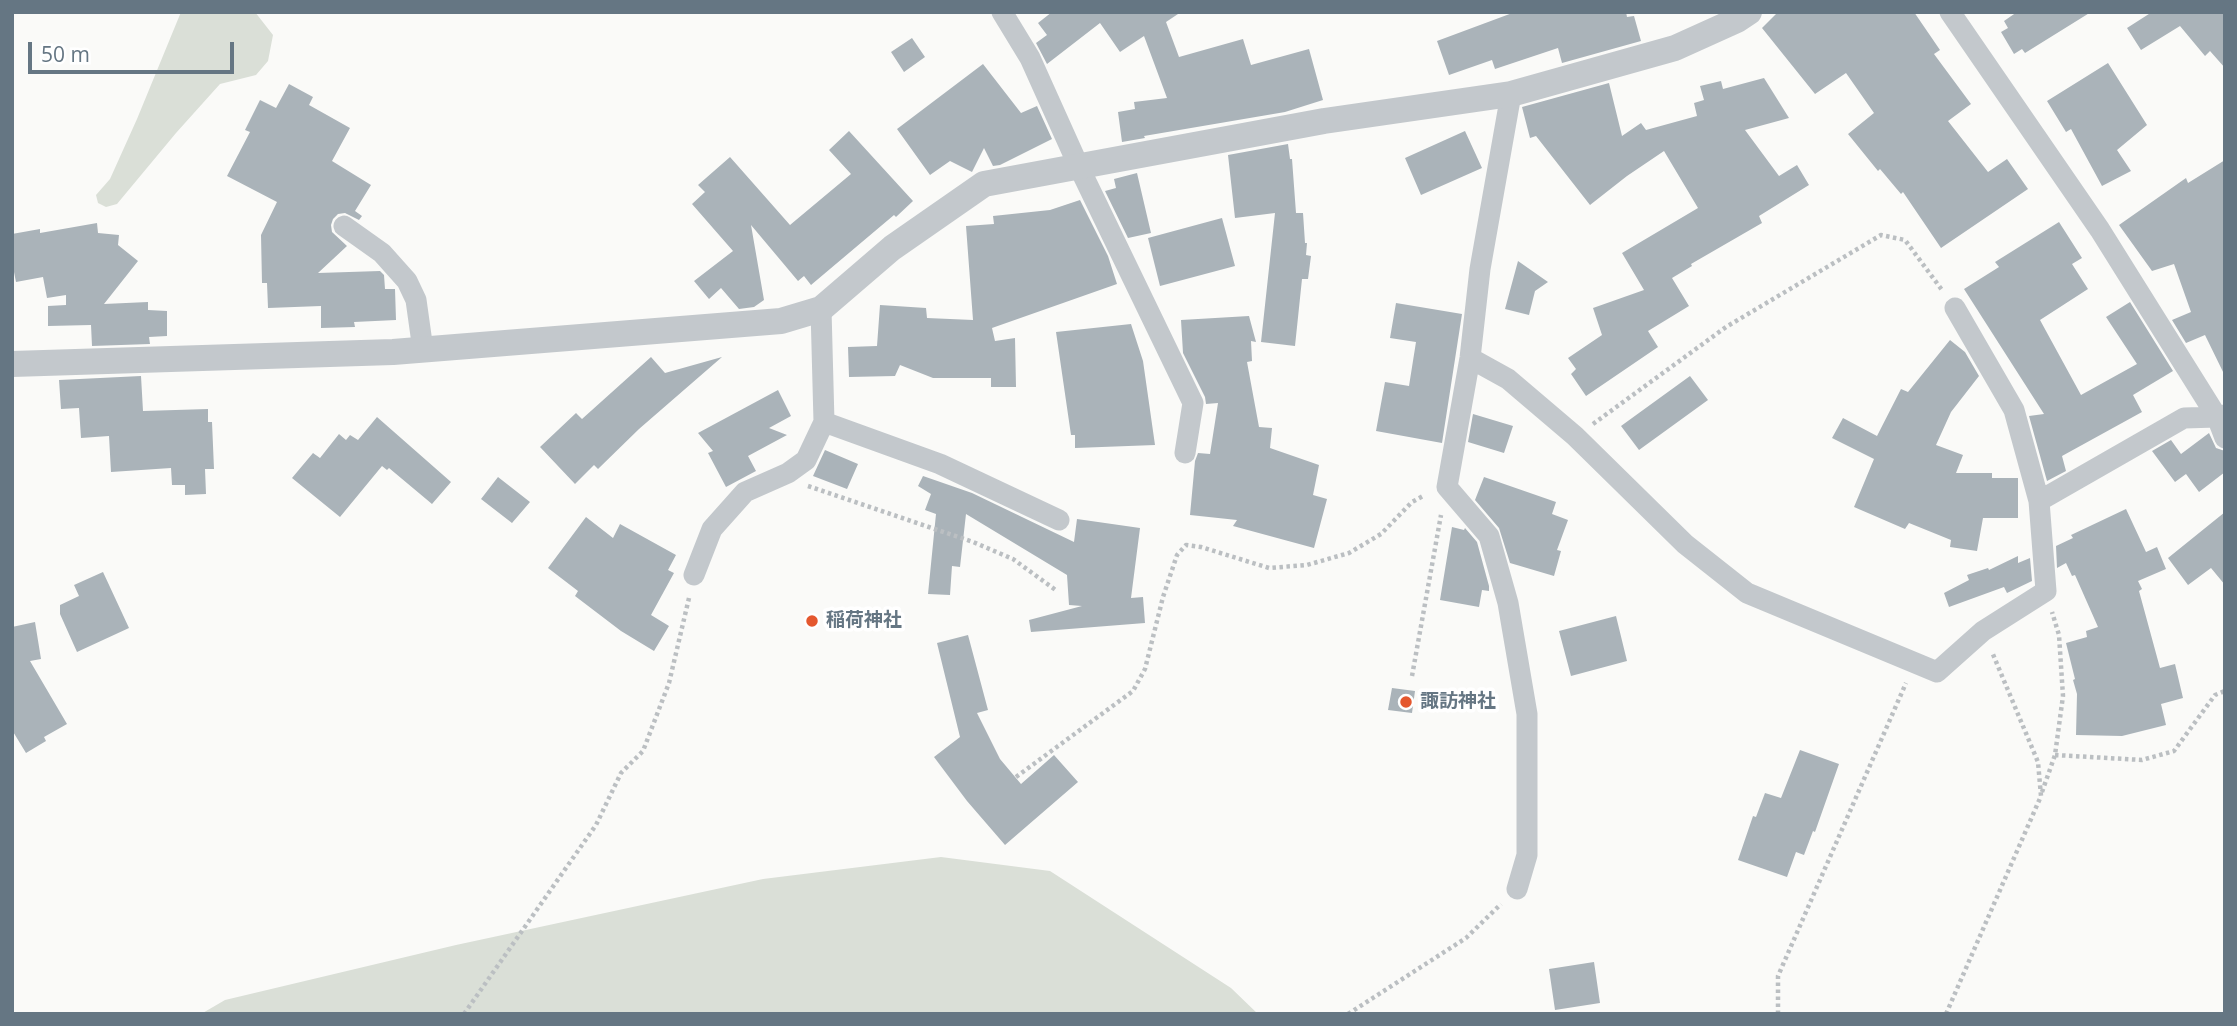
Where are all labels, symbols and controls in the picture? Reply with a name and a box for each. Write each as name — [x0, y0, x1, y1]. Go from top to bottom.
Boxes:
scale bar — [32, 28, 238, 72]
text: 50 m — [41, 40, 90, 68]
place label: 稲荷神社 — [826, 610, 902, 632]
marker: 稲荷神社 — [804, 613, 820, 629]
place label: 諏訪神社 — [1420, 691, 1496, 713]
marker: 諏訪神社 — [1398, 694, 1414, 710]

